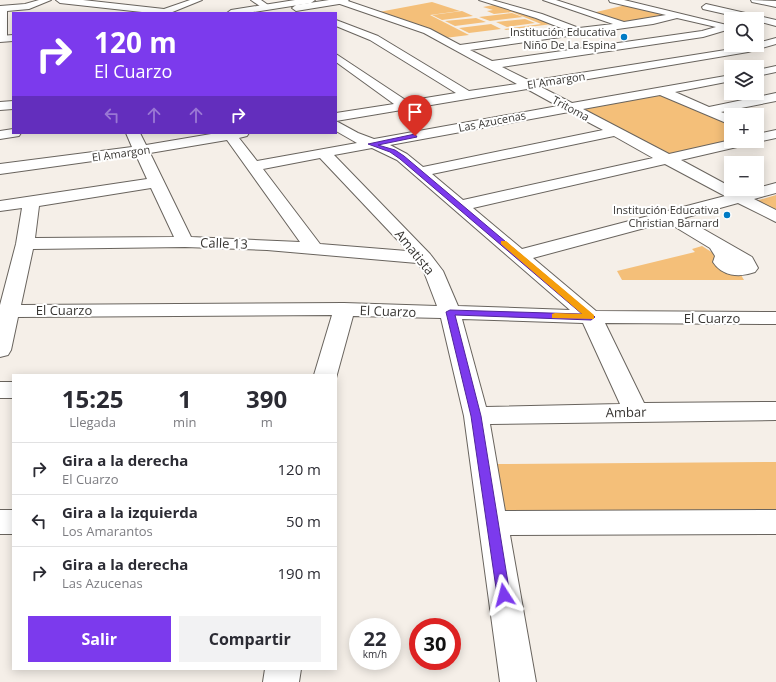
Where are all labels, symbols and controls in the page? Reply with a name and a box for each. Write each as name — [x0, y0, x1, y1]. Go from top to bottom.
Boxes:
map controls — [724, 12, 764, 196]
button: search — [724, 12, 764, 52]
text: 120 m — [94, 23, 177, 61]
place label: Institución Educativa Niño De La Espina — [510, 24, 616, 52]
icon: right — [28, 28, 80, 80]
marker: Institución Educativa Niño De La Espina — [619, 32, 629, 42]
text: El Cuarzo — [94, 59, 172, 83]
button: layers — [724, 60, 764, 100]
street label: El Amargon — [526, 68, 586, 92]
street label: Tritoma — [550, 92, 592, 124]
pin — [398, 95, 432, 136]
icon: arrive — [404, 101, 426, 123]
icon: left — [101, 104, 123, 126]
icon: ahead — [143, 104, 165, 126]
icon: ahead — [185, 104, 207, 126]
icon: right — [227, 104, 249, 126]
street label: Las Azucenas — [457, 107, 527, 135]
button: + — [724, 108, 764, 148]
street label: El Amargon — [91, 141, 151, 165]
button: − — [724, 156, 764, 196]
place label: Institución Educativa Christian Barnard — [613, 202, 719, 230]
marker: Institución Educativa Christian Barnard — [722, 210, 732, 220]
street label: Amatista — [391, 226, 439, 278]
street label: Calle 13 — [200, 233, 248, 253]
street label: El Cuarzo — [36, 301, 92, 319]
street label: El Cuarzo — [359, 301, 417, 321]
street label: El Cuarzo — [684, 309, 740, 327]
text: 15:25 — [62, 382, 123, 415]
text: 1 — [178, 382, 192, 415]
text: 390 — [246, 382, 287, 415]
street label: Ambar — [605, 403, 647, 421]
text: Llegada — [69, 413, 116, 431]
text: min — [173, 413, 196, 431]
text: m — [261, 413, 273, 431]
text: Gira a la derecha — [62, 450, 188, 470]
icon: right — [28, 458, 50, 480]
text: 120 m — [277, 459, 321, 479]
text: El Cuarzo — [62, 470, 119, 488]
text: Gira a la izquierda — [62, 502, 198, 522]
icon: left — [28, 510, 50, 532]
text: 50 m — [286, 511, 321, 531]
text: Los Amarantos — [62, 522, 153, 540]
text: Gira a la derecha — [62, 554, 188, 574]
icon: right — [28, 562, 50, 584]
text: 190 m — [277, 563, 321, 583]
text: Las Azucenas — [62, 574, 143, 592]
position arrow — [483, 574, 525, 616]
button: Salir — [28, 616, 171, 662]
button: Compartir — [179, 616, 321, 662]
speed limit sign: 30 — [409, 618, 461, 670]
text: 22 — [364, 625, 386, 652]
text: km/h — [363, 647, 387, 661]

